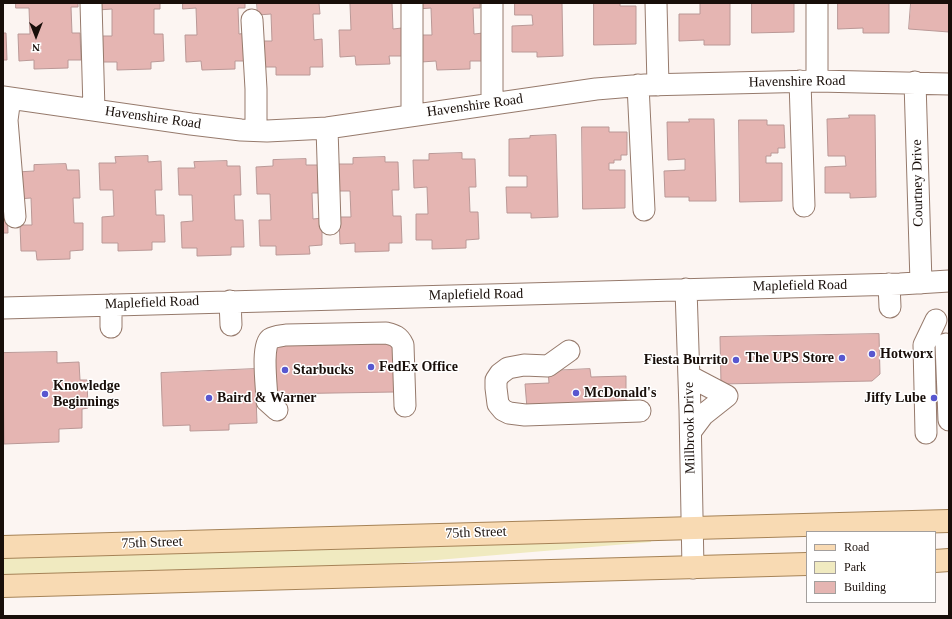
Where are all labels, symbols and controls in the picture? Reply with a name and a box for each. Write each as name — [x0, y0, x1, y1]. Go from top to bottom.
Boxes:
north arrow — [16, 16, 56, 56]
text: N — [32, 42, 40, 54]
street label: Havenshire Road — [748, 73, 846, 91]
street label: Havenshire Road — [426, 91, 524, 121]
street label: Havenshire Road — [104, 103, 202, 133]
street label: Courtney Drive — [909, 139, 927, 227]
street label: Maplefield Road — [753, 277, 847, 295]
street label: Maplefield Road — [429, 286, 523, 304]
street label: Maplefield Road — [104, 293, 200, 313]
place label: Hotworx — [880, 346, 933, 362]
marker: Hotworx — [867, 349, 877, 359]
place label: The UPS Store — [746, 350, 834, 366]
place label: Fiesta Burrito — [644, 352, 728, 368]
marker: The UPS Store — [837, 353, 847, 363]
marker: Fiesta Burrito — [731, 355, 741, 365]
place label: FedEx Office — [379, 359, 458, 375]
place label: Starbucks — [293, 362, 354, 378]
marker: FedEx Office — [366, 362, 376, 372]
marker: Starbucks — [280, 365, 290, 375]
place label: Knowledge Beginnings — [53, 378, 120, 410]
street label: Millbrook Drive — [681, 382, 699, 474]
place label: McDonald's — [584, 385, 656, 401]
marker: McDonald's — [571, 388, 581, 398]
marker: Knowledge Beginnings — [40, 389, 50, 399]
place label: Baird & Warner — [217, 390, 317, 406]
place label: Jiffy Lube — [864, 390, 926, 406]
marker: Baird & Warner — [204, 393, 214, 403]
marker: Jiffy Lube — [929, 393, 939, 403]
street label: 75th Street — [445, 524, 507, 542]
legend — [806, 531, 936, 603]
street label: 75th Street — [121, 534, 183, 552]
text: Road — [844, 540, 869, 554]
text: Park — [844, 560, 866, 574]
text: Building — [844, 580, 886, 594]

